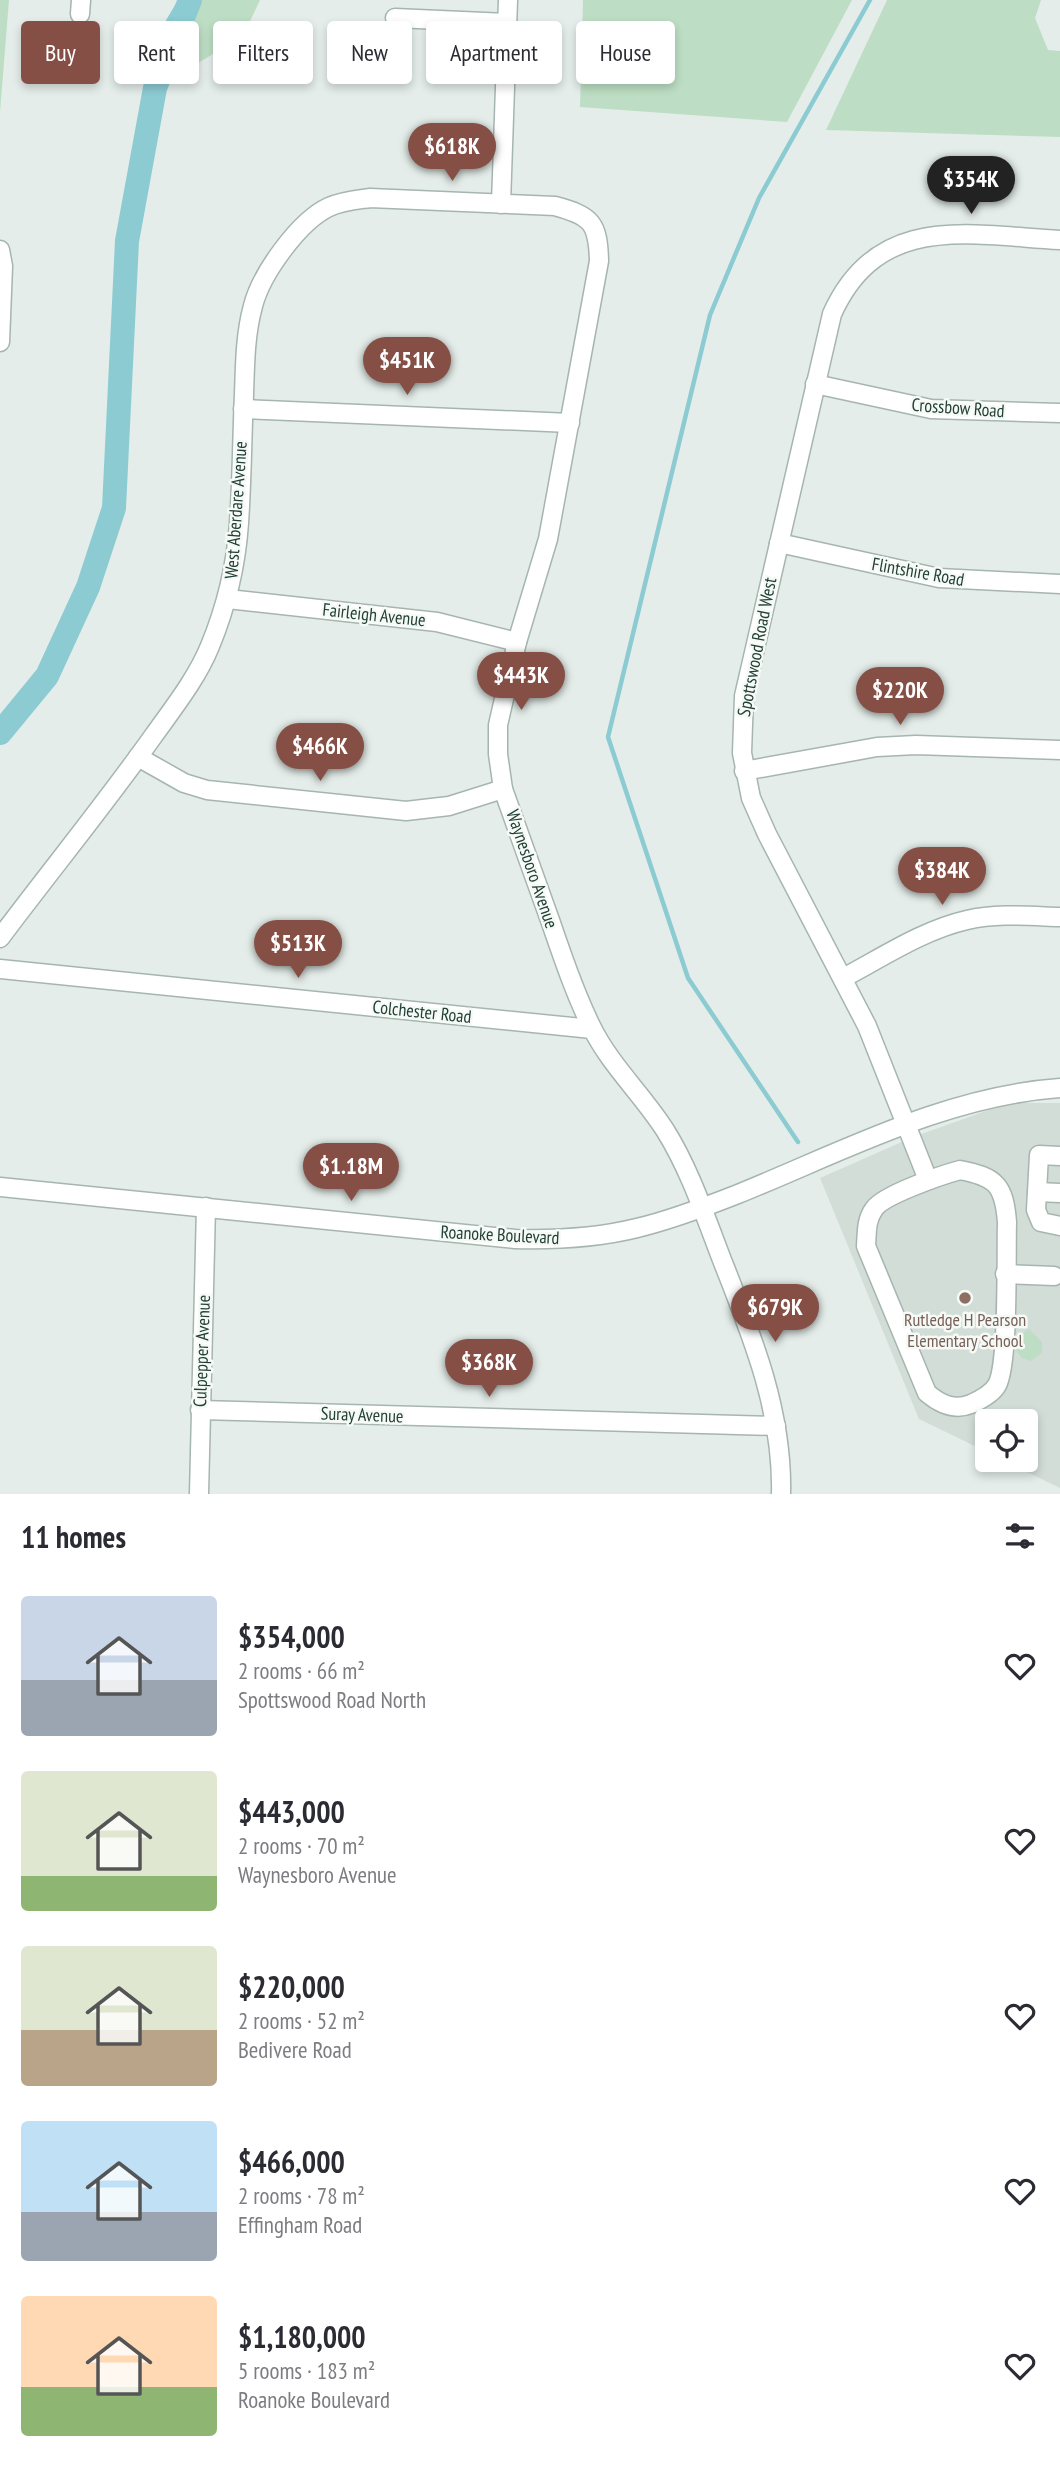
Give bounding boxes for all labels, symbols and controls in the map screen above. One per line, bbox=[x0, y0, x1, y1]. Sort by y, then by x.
chip: Buy bbox=[21, 21, 100, 84]
chip: Rent bbox=[114, 21, 199, 84]
chip: Filters bbox=[213, 21, 313, 84]
chip: New bbox=[327, 21, 412, 84]
chip: Apartment bbox=[426, 21, 562, 84]
chip: House bbox=[576, 21, 675, 84]
pin: $618K bbox=[403, 124, 501, 183]
text: $618K bbox=[424, 131, 480, 160]
pin: $354K bbox=[922, 156, 1020, 216]
text: $354K bbox=[943, 164, 999, 193]
pin: $451K bbox=[358, 338, 456, 397]
text: $451K bbox=[379, 345, 435, 374]
street label: Crossbow Road bbox=[911, 393, 1005, 422]
street label: West Aberdare Avenue bbox=[219, 440, 252, 580]
street label: Flintshire Road bbox=[870, 552, 966, 591]
street label: Spottswood Road West bbox=[732, 575, 781, 718]
street label: Fairleigh Avenue bbox=[321, 598, 427, 631]
pin: $443K bbox=[472, 652, 570, 712]
text: $443K bbox=[493, 660, 549, 689]
pin: $220K bbox=[851, 668, 949, 727]
text: $220K bbox=[872, 675, 928, 704]
pin: $466K bbox=[271, 724, 369, 783]
text: $466K bbox=[292, 731, 348, 760]
street label: Waynesboro Avenue bbox=[501, 806, 564, 931]
pin: $384K bbox=[893, 848, 991, 907]
text: $384K bbox=[914, 855, 970, 884]
pin: $513K bbox=[249, 920, 347, 980]
text: $513K bbox=[270, 928, 326, 957]
street label: Colchester Road bbox=[371, 995, 473, 1028]
pin: $1.18M bbox=[294, 1144, 408, 1203]
text: $1.18M bbox=[319, 1151, 383, 1180]
street label: Roanoke Boulevard bbox=[440, 1220, 560, 1249]
pin: $679K bbox=[726, 1284, 824, 1344]
marker: Rutledge H Pearson Elementary School bbox=[957, 1290, 973, 1306]
text: $679K bbox=[747, 1292, 803, 1321]
street label: Culpepper Avenue bbox=[188, 1295, 215, 1407]
place label: Rutledge H Pearson Elementary School bbox=[904, 1308, 1026, 1352]
pin: $368K bbox=[440, 1340, 538, 1399]
text: $368K bbox=[461, 1347, 517, 1376]
street label: Suray Avenue bbox=[320, 1402, 404, 1427]
map controls bbox=[975, 1409, 1038, 1472]
button: locate bbox=[975, 1409, 1038, 1472]
text: 11 homes bbox=[21, 1517, 126, 1556]
icon: filters bbox=[1001, 1517, 1039, 1555]
text: $354,000 bbox=[238, 1617, 345, 1656]
icon: home bbox=[77, 1624, 161, 1708]
icon: heart bbox=[1001, 1647, 1039, 1685]
text: 2 rooms · 66 m² bbox=[238, 1656, 365, 1685]
text: Spottswood Road North bbox=[238, 1685, 426, 1714]
text: $443,000 bbox=[238, 1792, 345, 1831]
icon: home bbox=[77, 1799, 161, 1883]
icon: heart bbox=[1001, 1822, 1039, 1860]
text: 2 rooms · 70 m² bbox=[238, 1831, 365, 1860]
text: Waynesboro Avenue bbox=[238, 1860, 396, 1889]
text: $220,000 bbox=[238, 1967, 345, 2006]
icon: home bbox=[77, 1974, 161, 2058]
icon: heart bbox=[1001, 1997, 1039, 2035]
text: 2 rooms · 52 m² bbox=[238, 2006, 365, 2035]
text: Bedivere Road bbox=[238, 2035, 352, 2064]
text: $466,000 bbox=[238, 2142, 345, 2181]
icon: home bbox=[77, 2149, 161, 2233]
icon: heart bbox=[1001, 2172, 1039, 2210]
text: 2 rooms · 78 m² bbox=[238, 2181, 365, 2210]
text: Effingham Road bbox=[238, 2210, 362, 2239]
text: $1,180,000 bbox=[238, 2317, 366, 2356]
icon: home bbox=[77, 2324, 161, 2408]
icon: heart bbox=[1001, 2347, 1039, 2385]
text: 5 rooms · 183 m² bbox=[238, 2356, 375, 2385]
text: Roanoke Boulevard bbox=[238, 2385, 390, 2414]

